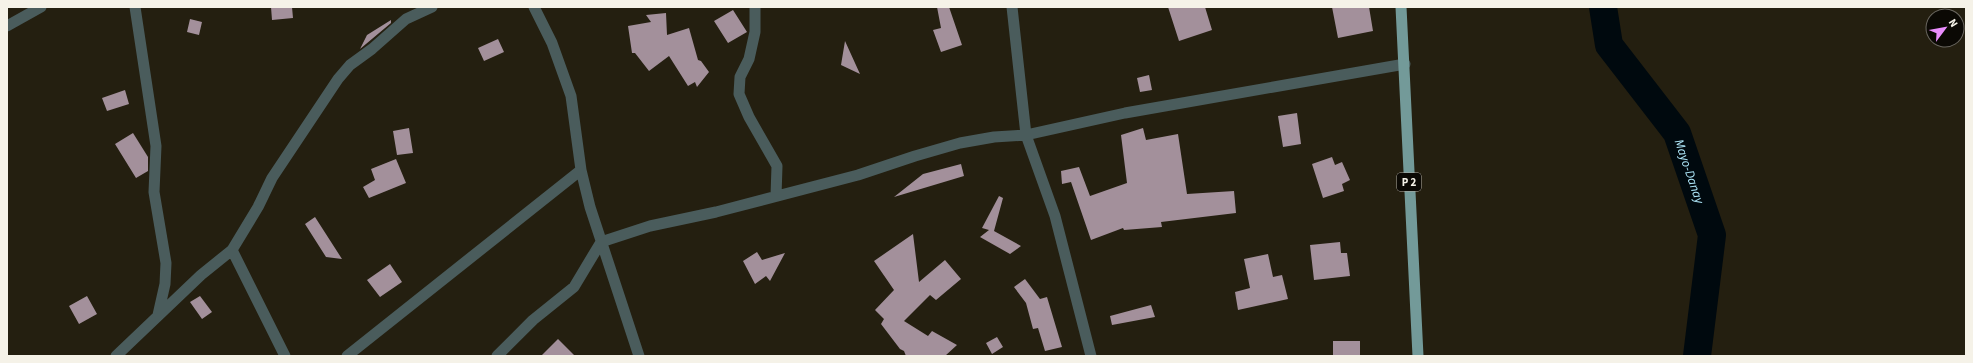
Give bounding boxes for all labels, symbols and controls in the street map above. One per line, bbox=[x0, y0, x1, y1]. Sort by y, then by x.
north arrow bbox=[1925, 8, 1965, 48]
text: N bbox=[1945, 16, 1961, 30]
water label: Mayo-Danay bbox=[1670, 137, 1709, 207]
road number: P 2 bbox=[1397, 173, 1421, 191]

